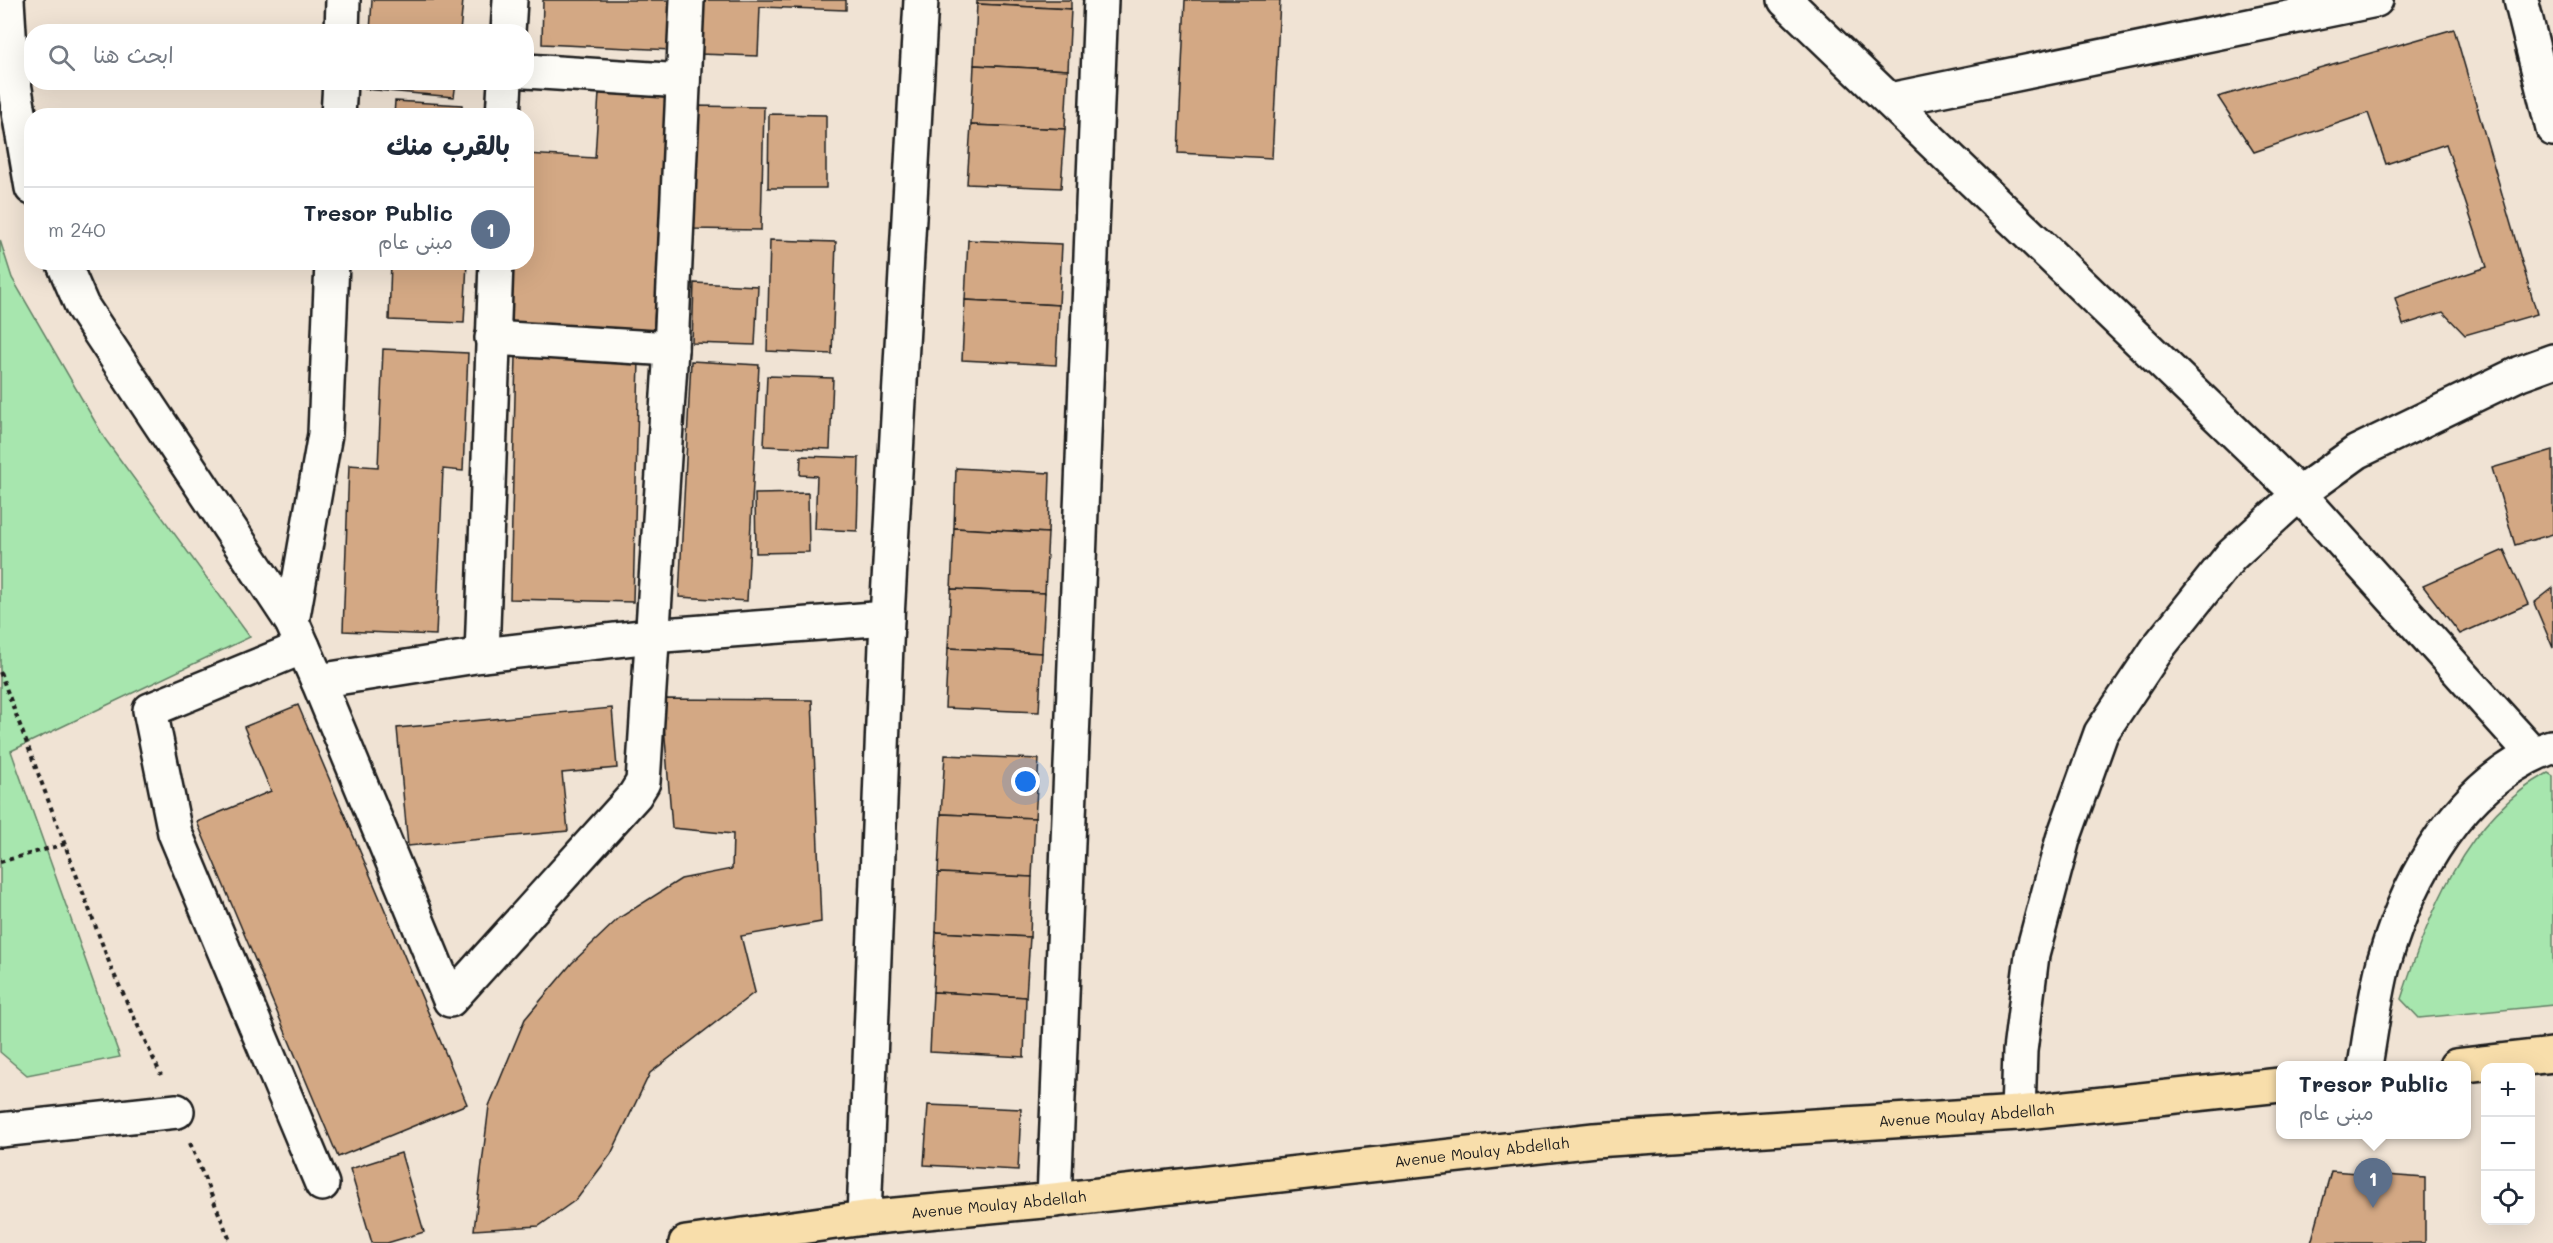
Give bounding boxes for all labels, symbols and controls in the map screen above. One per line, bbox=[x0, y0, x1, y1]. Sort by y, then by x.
search box bbox=[24, 24, 534, 90]
text: ابحث هنا bbox=[93, 40, 174, 69]
icon: search bbox=[45, 41, 78, 74]
text: بالقرب منك bbox=[387, 128, 510, 162]
text: Tresor Public bbox=[303, 198, 453, 227]
text: 240 m bbox=[48, 216, 106, 242]
text: 1 bbox=[486, 216, 495, 242]
text: مبنى عام bbox=[378, 228, 453, 254]
your location bbox=[1011, 767, 1040, 796]
popup bbox=[2276, 1061, 2471, 1139]
map controls bbox=[2481, 1063, 2535, 1225]
button: + bbox=[2481, 1063, 2535, 1117]
text: Tresor Public bbox=[2299, 1069, 2448, 1098]
street label: Avenue Moulay Abdellah bbox=[1878, 1098, 2055, 1131]
text: مبنى عام bbox=[2299, 1099, 2374, 1125]
button: − bbox=[2481, 1117, 2535, 1171]
street label: Avenue Moulay Abdellah bbox=[1393, 1132, 1570, 1171]
pin: 1 bbox=[2354, 1158, 2392, 1208]
button: locate bbox=[2481, 1171, 2535, 1225]
street label: Avenue Moulay Abdellah bbox=[910, 1186, 1087, 1222]

